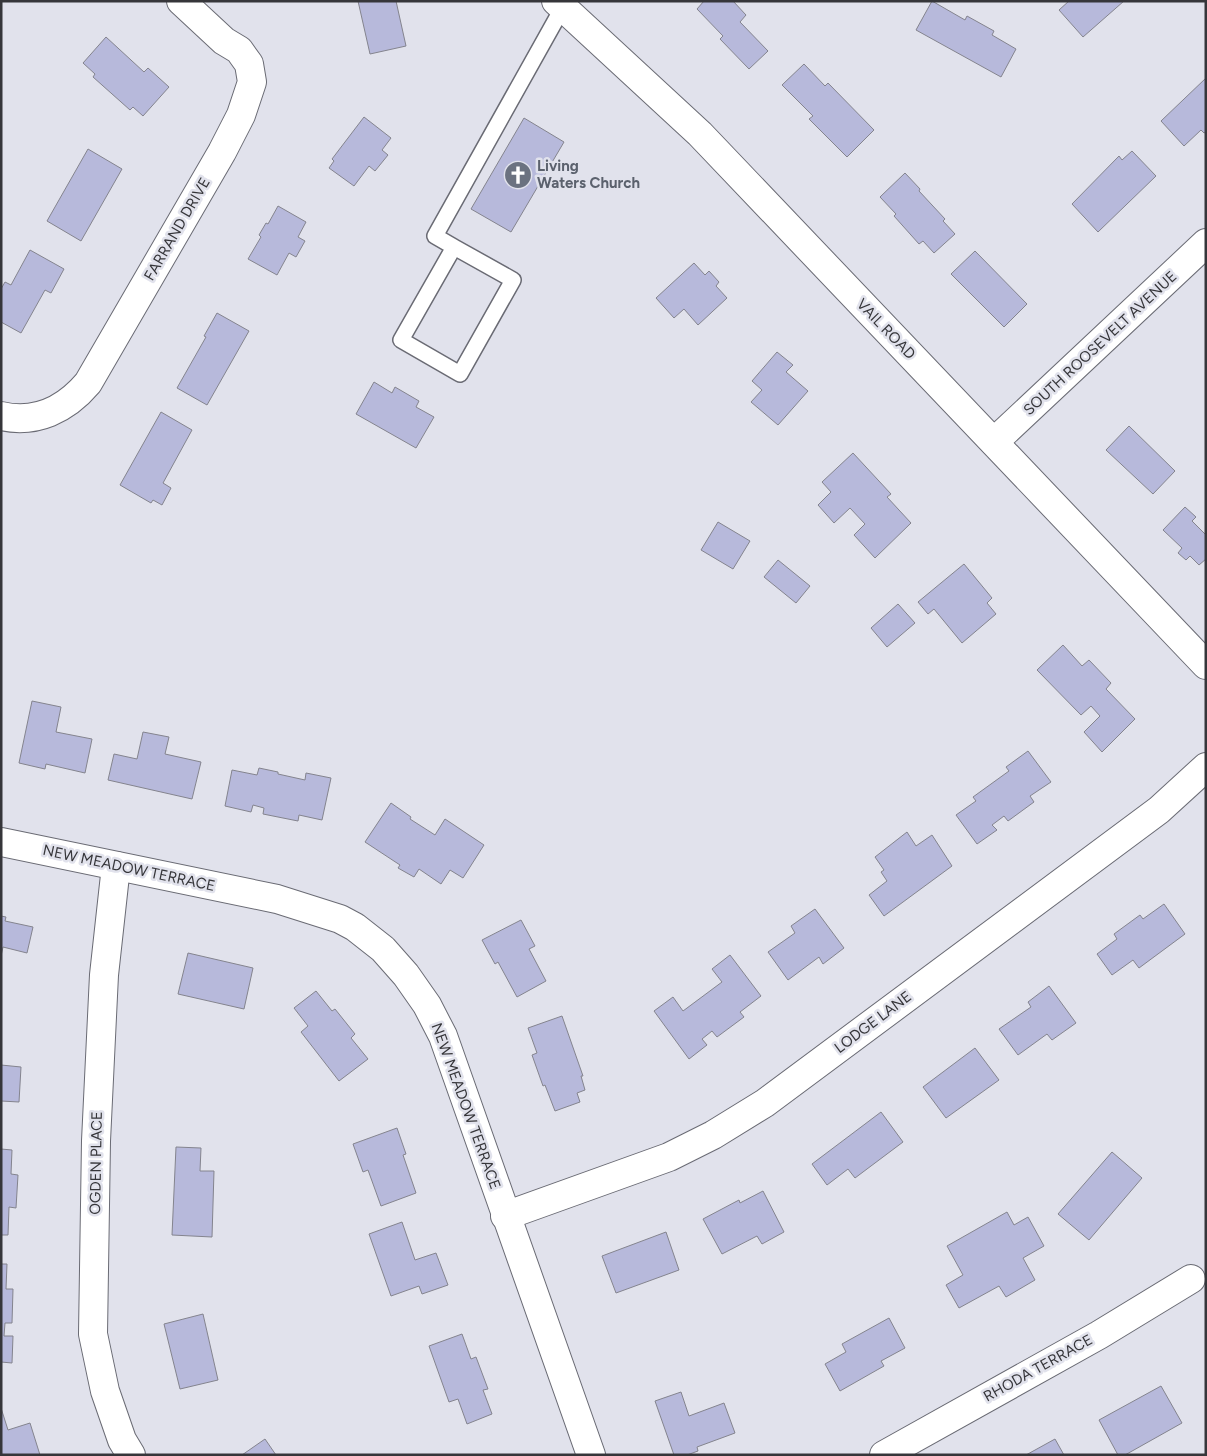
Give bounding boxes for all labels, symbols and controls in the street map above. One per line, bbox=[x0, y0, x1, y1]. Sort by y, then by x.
place label: Living Waters Church bbox=[537, 157, 640, 192]
church icon: Living Waters Church bbox=[503, 160, 533, 190]
street label: FARRAND DRIVE bbox=[140, 174, 214, 284]
street label: SOUTH ROOSEVELT AVENUE bbox=[1020, 267, 1180, 419]
street label: VAIL ROAD bbox=[853, 295, 919, 363]
street label: NEW MEADOW TERRACE bbox=[41, 841, 217, 895]
street label: LODGE LANE bbox=[831, 987, 915, 1057]
street label: NEW MEADOW TERRACE bbox=[427, 1020, 505, 1192]
street label: OGDEN PLACE bbox=[86, 1111, 106, 1215]
street label: RHODA TERRACE bbox=[980, 1331, 1096, 1405]

